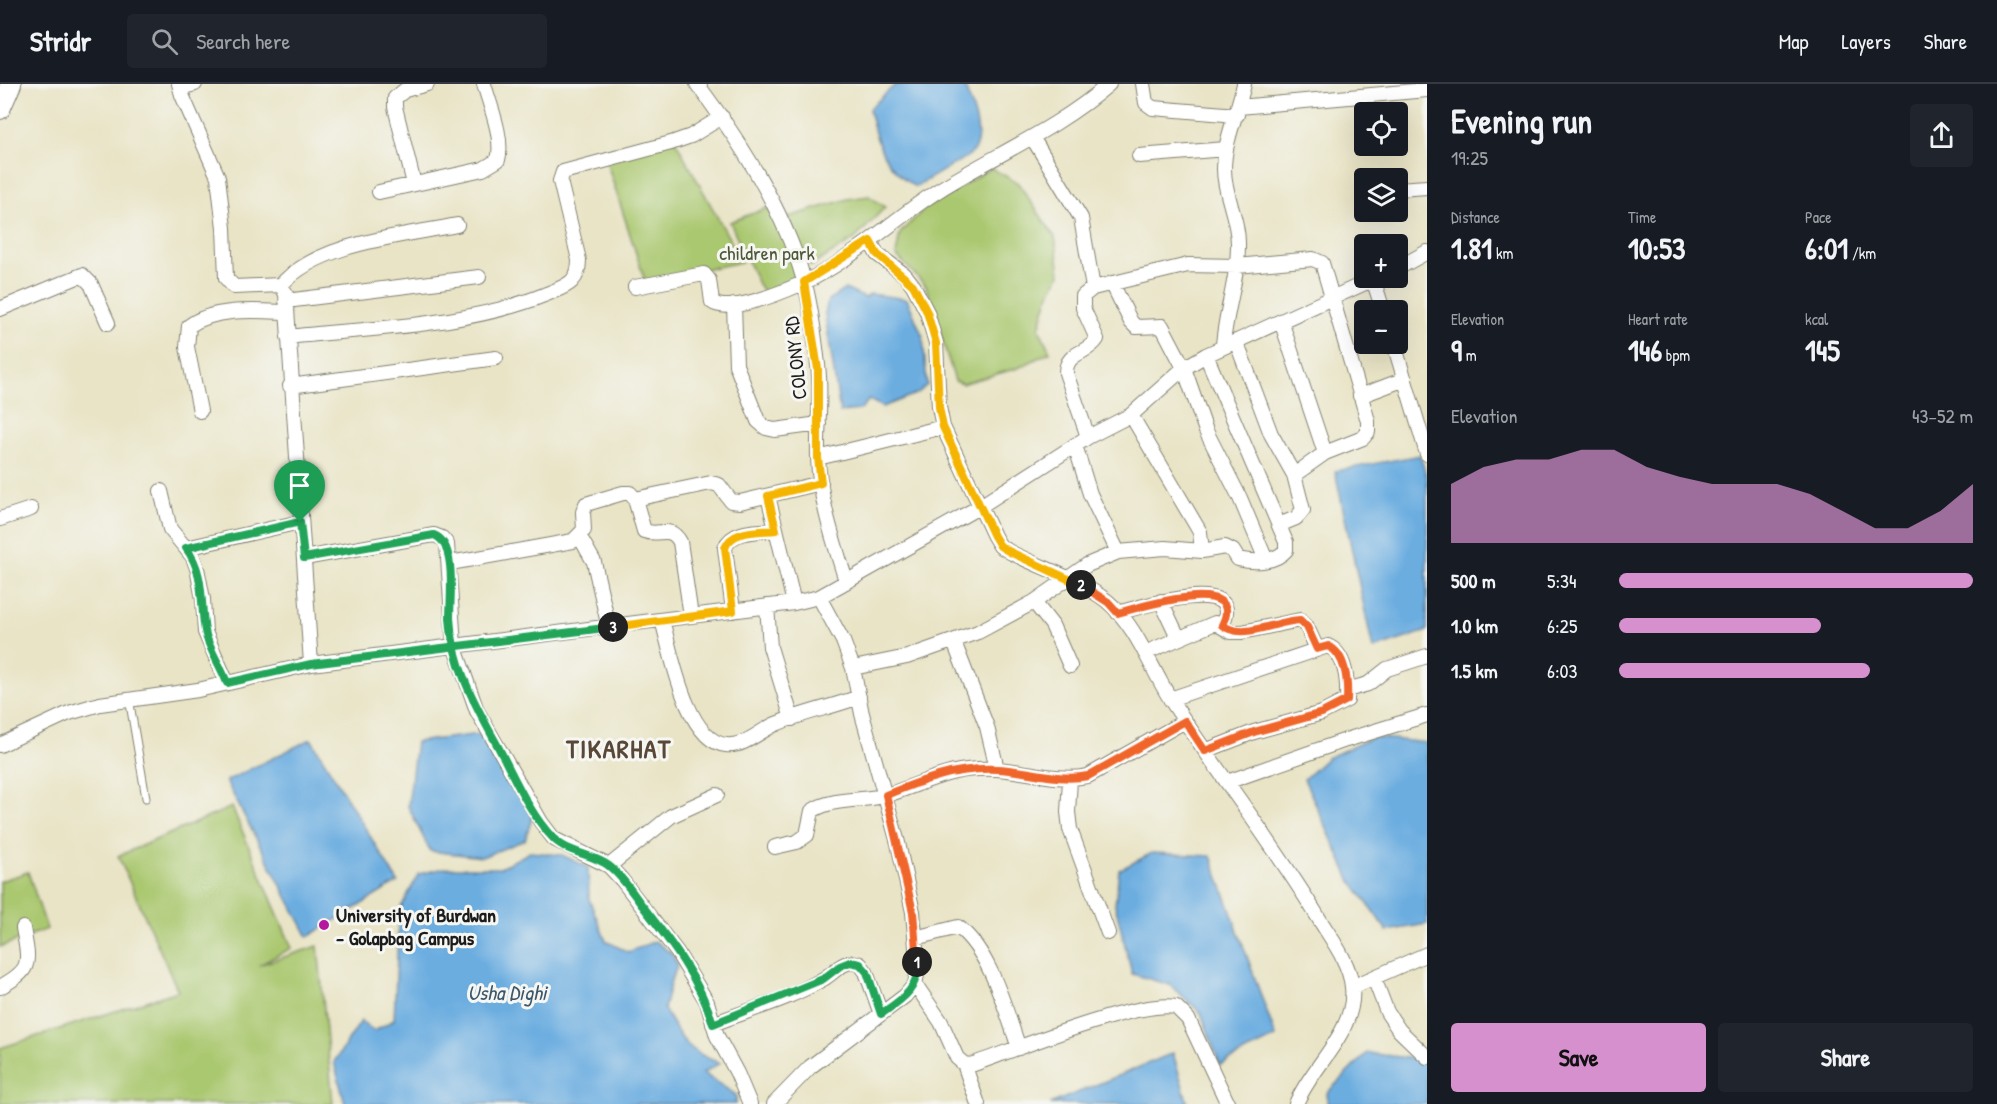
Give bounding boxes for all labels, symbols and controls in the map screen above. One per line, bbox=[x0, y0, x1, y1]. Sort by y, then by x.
search box bbox=[127, 14, 547, 68]
text: Stridr bbox=[30, 22, 91, 60]
icon: search bbox=[148, 25, 181, 58]
text: Search here bbox=[196, 26, 290, 56]
text: Map bbox=[1779, 27, 1808, 56]
text: Layers bbox=[1841, 27, 1891, 56]
text: Share bbox=[1924, 27, 1967, 56]
text: Evening run bbox=[1451, 99, 1592, 143]
map controls bbox=[1354, 102, 1408, 354]
button: locate bbox=[1354, 102, 1408, 156]
button: share bbox=[1910, 104, 1973, 167]
text: 19:25 bbox=[1451, 144, 1488, 171]
button: layers bbox=[1354, 168, 1408, 222]
text: Distance bbox=[1451, 206, 1500, 228]
text: Time bbox=[1628, 206, 1656, 228]
text: Pace bbox=[1805, 206, 1832, 228]
text: 1.81 bbox=[1451, 228, 1492, 268]
text: 10:53 bbox=[1628, 228, 1685, 268]
text: 6:01 bbox=[1805, 228, 1848, 268]
button: + bbox=[1354, 234, 1408, 288]
park label: children park bbox=[719, 239, 815, 266]
text: km bbox=[1492, 242, 1513, 264]
text: /km bbox=[1848, 242, 1876, 264]
button: − bbox=[1354, 300, 1408, 354]
text: Elevation bbox=[1451, 308, 1504, 330]
text: Heart rate bbox=[1628, 308, 1688, 330]
text: kcal bbox=[1805, 308, 1828, 330]
street label: COLONY RD bbox=[777, 315, 813, 401]
text: 9 bbox=[1451, 330, 1462, 370]
text: 146 bbox=[1628, 330, 1662, 370]
text: 145 bbox=[1805, 330, 1840, 370]
text: m bbox=[1462, 344, 1477, 366]
text: bpm bbox=[1662, 344, 1690, 366]
text: Elevation bbox=[1451, 402, 1517, 429]
text: 43–52 m bbox=[1912, 402, 1973, 429]
pin bbox=[274, 460, 325, 522]
icon: arrive bbox=[283, 469, 316, 502]
text: 500 m bbox=[1451, 567, 1496, 594]
text: 5:34 bbox=[1547, 567, 1577, 594]
pin: 2 bbox=[1066, 570, 1096, 600]
text: 2 bbox=[1077, 574, 1085, 596]
pin: 3 bbox=[598, 612, 628, 642]
text: 1.0 km bbox=[1451, 612, 1498, 639]
text: 6:25 bbox=[1547, 612, 1577, 639]
text: 3 bbox=[609, 616, 617, 638]
text: 1.5 km bbox=[1451, 657, 1498, 684]
text: 6:03 bbox=[1547, 657, 1578, 684]
district label: TIKARHAT bbox=[565, 731, 672, 766]
place label: University of Burdwan - Golapbag Campus bbox=[336, 901, 496, 952]
marker: University of Burdwan - Golapbag Campus bbox=[317, 918, 331, 932]
pin: 1 bbox=[902, 947, 932, 977]
text: 1 bbox=[914, 951, 920, 973]
water label: Usha Dighi bbox=[467, 978, 549, 1007]
button: Save bbox=[1451, 1023, 1706, 1092]
button: Share bbox=[1718, 1023, 1973, 1092]

